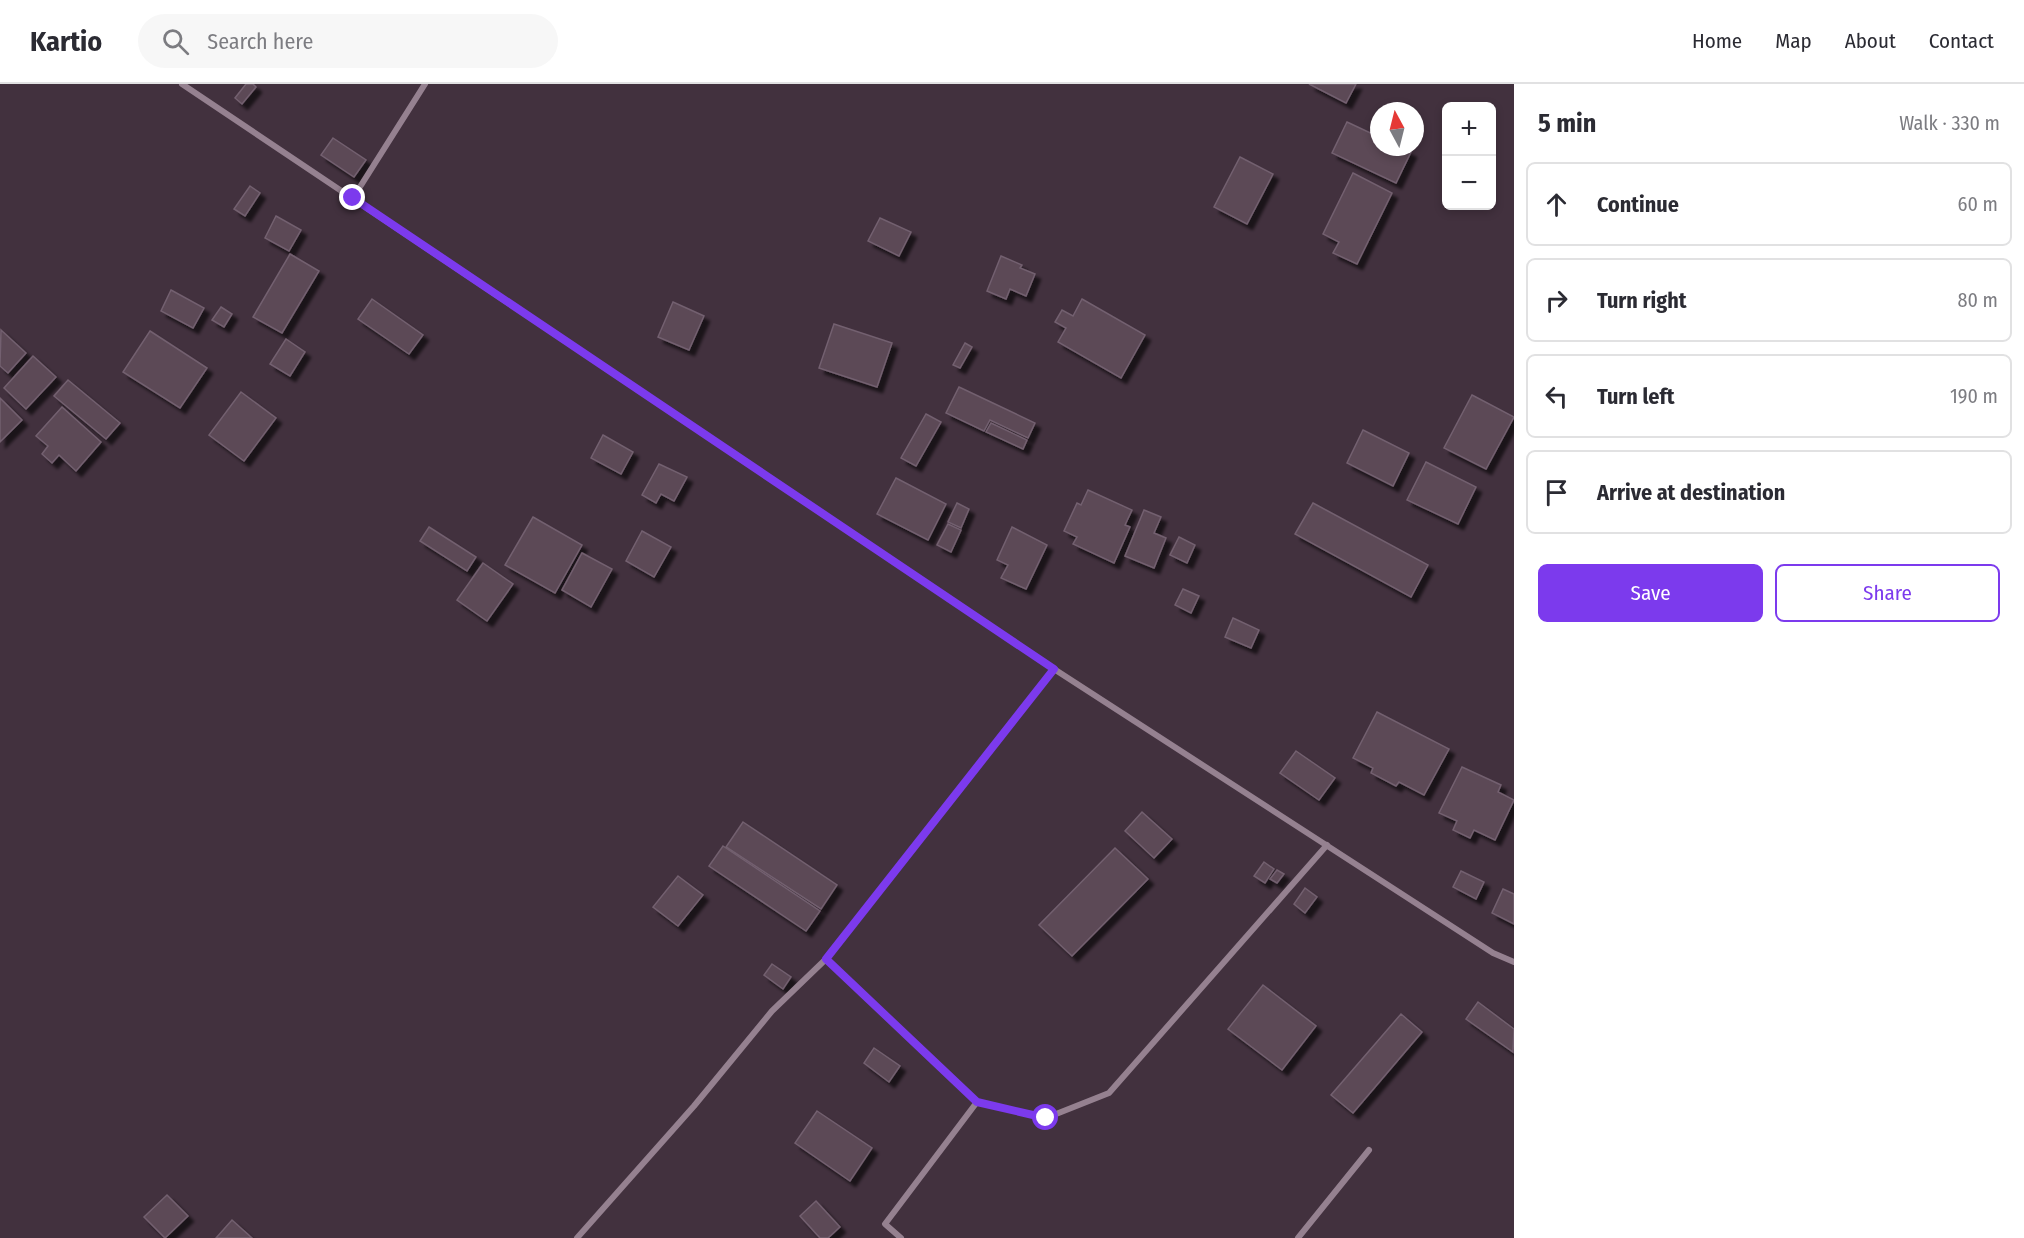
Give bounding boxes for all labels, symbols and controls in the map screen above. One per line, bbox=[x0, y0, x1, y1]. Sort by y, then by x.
search box bbox=[138, 14, 558, 68]
text: Kartio bbox=[30, 25, 102, 58]
icon: search bbox=[159, 25, 192, 58]
text: Search here bbox=[207, 28, 313, 55]
text: Home bbox=[1692, 28, 1742, 54]
text: Map bbox=[1775, 28, 1812, 54]
text: About bbox=[1845, 28, 1896, 54]
text: Contact bbox=[1929, 28, 1994, 54]
north arrow bbox=[1370, 102, 1424, 156]
map controls bbox=[1442, 102, 1496, 210]
button: + bbox=[1442, 102, 1496, 156]
text: 5 min bbox=[1538, 108, 1596, 139]
text: Walk · 330 m bbox=[1899, 111, 2000, 135]
button: − bbox=[1442, 156, 1496, 210]
route end bbox=[339, 184, 365, 210]
icon: ahead bbox=[1540, 188, 1573, 221]
text: Continue bbox=[1597, 191, 1679, 218]
text: 60 m bbox=[1958, 192, 1998, 216]
icon: right bbox=[1540, 284, 1573, 317]
text: Turn right bbox=[1597, 287, 1686, 314]
text: 80 m bbox=[1958, 288, 1998, 312]
icon: left bbox=[1540, 380, 1573, 413]
text: Turn left bbox=[1597, 383, 1675, 410]
text: 190 m bbox=[1950, 384, 1998, 408]
icon: arrive bbox=[1540, 476, 1573, 509]
text: Arrive at destination bbox=[1597, 479, 1785, 506]
button: Save bbox=[1538, 564, 1763, 622]
button: Share bbox=[1775, 564, 2000, 622]
route start bbox=[1032, 1104, 1058, 1130]

